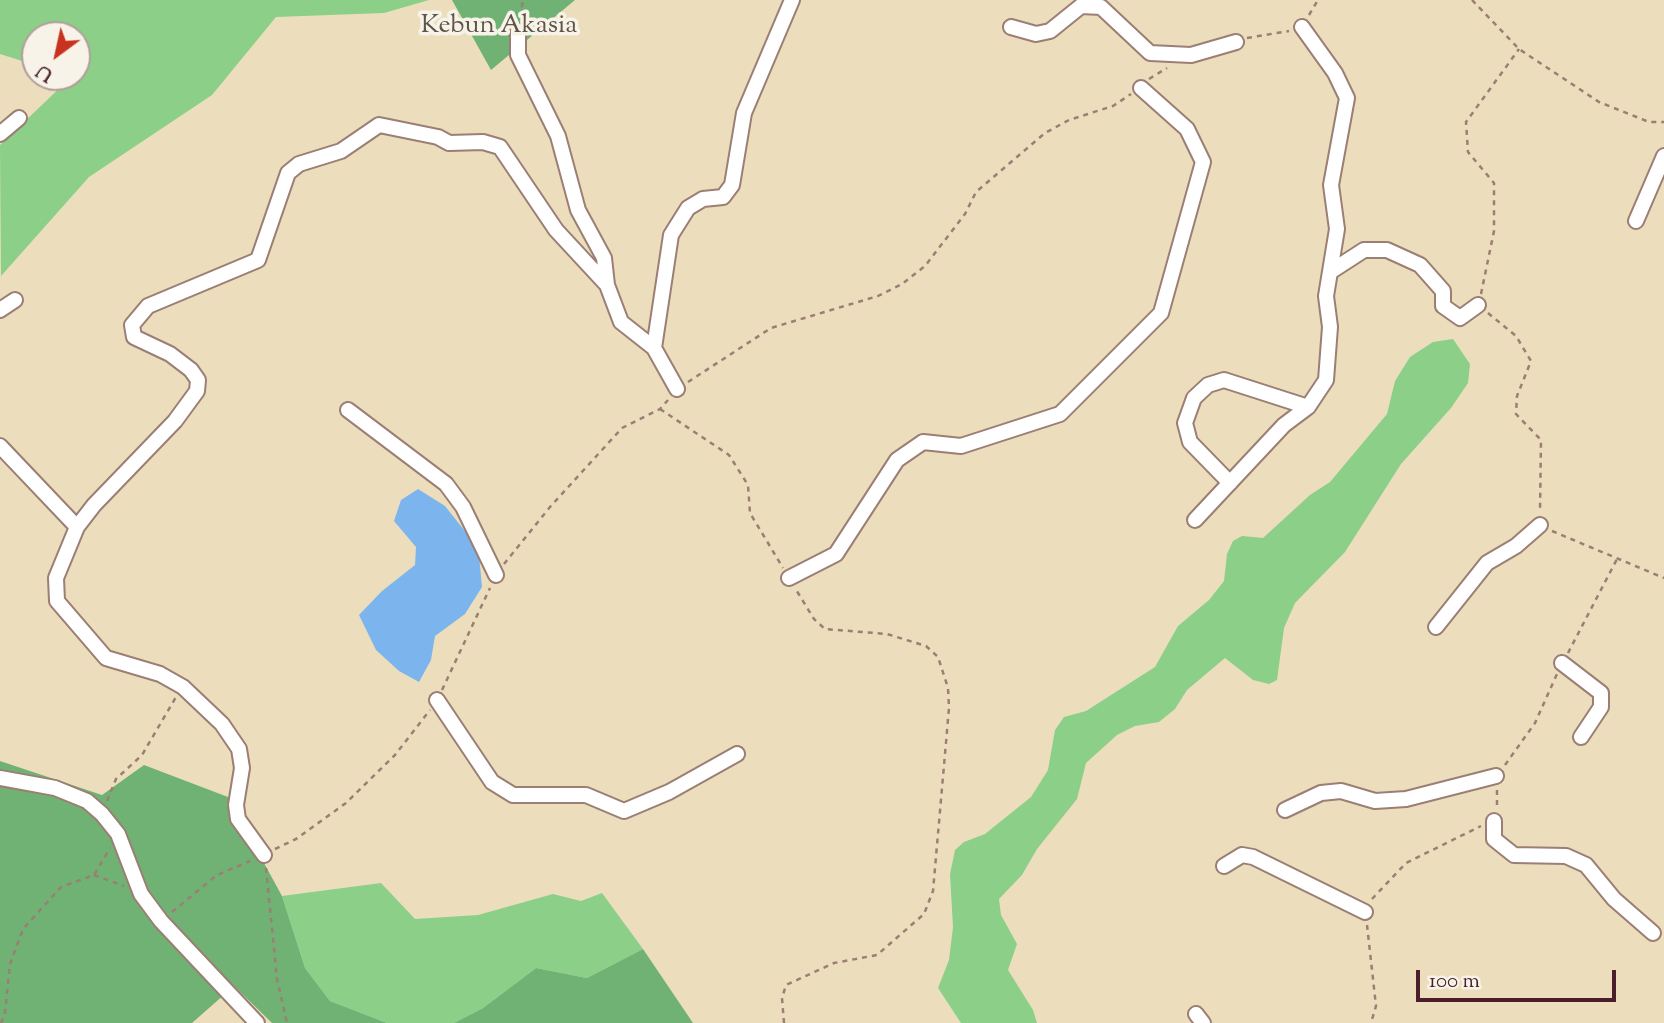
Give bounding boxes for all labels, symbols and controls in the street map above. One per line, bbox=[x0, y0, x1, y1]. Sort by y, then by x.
park label: Kebun Akasia bbox=[421, 12, 577, 44]
north arrow bbox=[21, 21, 91, 91]
text: U bbox=[32, 57, 59, 88]
scale bar bbox=[1419, 956, 1618, 1000]
text: 100 m bbox=[1429, 967, 1480, 997]

